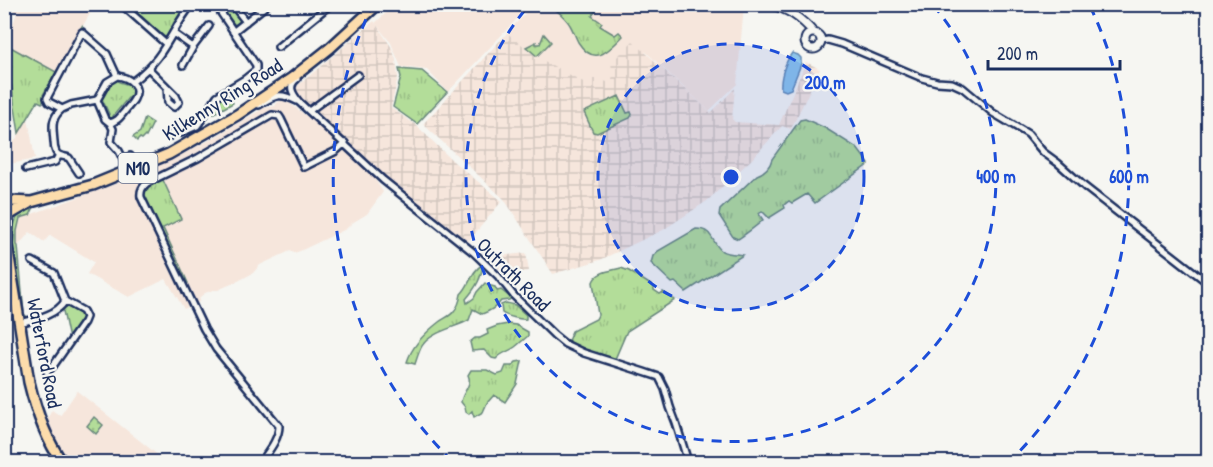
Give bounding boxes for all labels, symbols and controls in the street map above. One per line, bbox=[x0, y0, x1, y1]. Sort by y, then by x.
scale bar bbox=[988, 33, 1120, 71]
text: 200 m bbox=[997, 41, 1038, 66]
street label: Kilkenny Ring Road bbox=[157, 51, 287, 147]
text: 200 m bbox=[805, 70, 845, 95]
road number: N10 bbox=[118, 153, 158, 183]
text: 400 m bbox=[976, 164, 1016, 189]
text: 600 m bbox=[1109, 164, 1149, 189]
centre of rings bbox=[721, 167, 741, 187]
street label: Outrath Road bbox=[471, 231, 557, 317]
street label: Waterford Road bbox=[21, 296, 69, 410]

